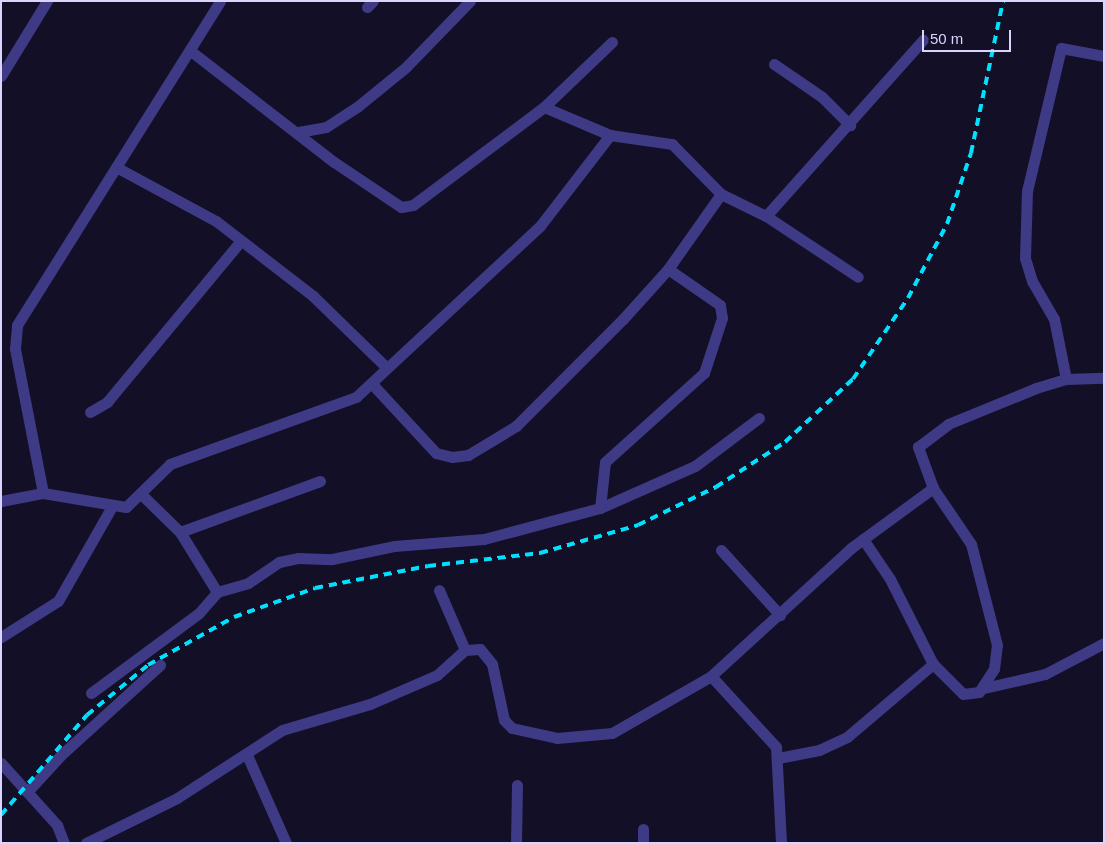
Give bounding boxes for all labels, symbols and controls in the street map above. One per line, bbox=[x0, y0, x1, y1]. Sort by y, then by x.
scale bar bbox=[925, 20, 1014, 52]
text: 50 m bbox=[930, 30, 963, 47]

